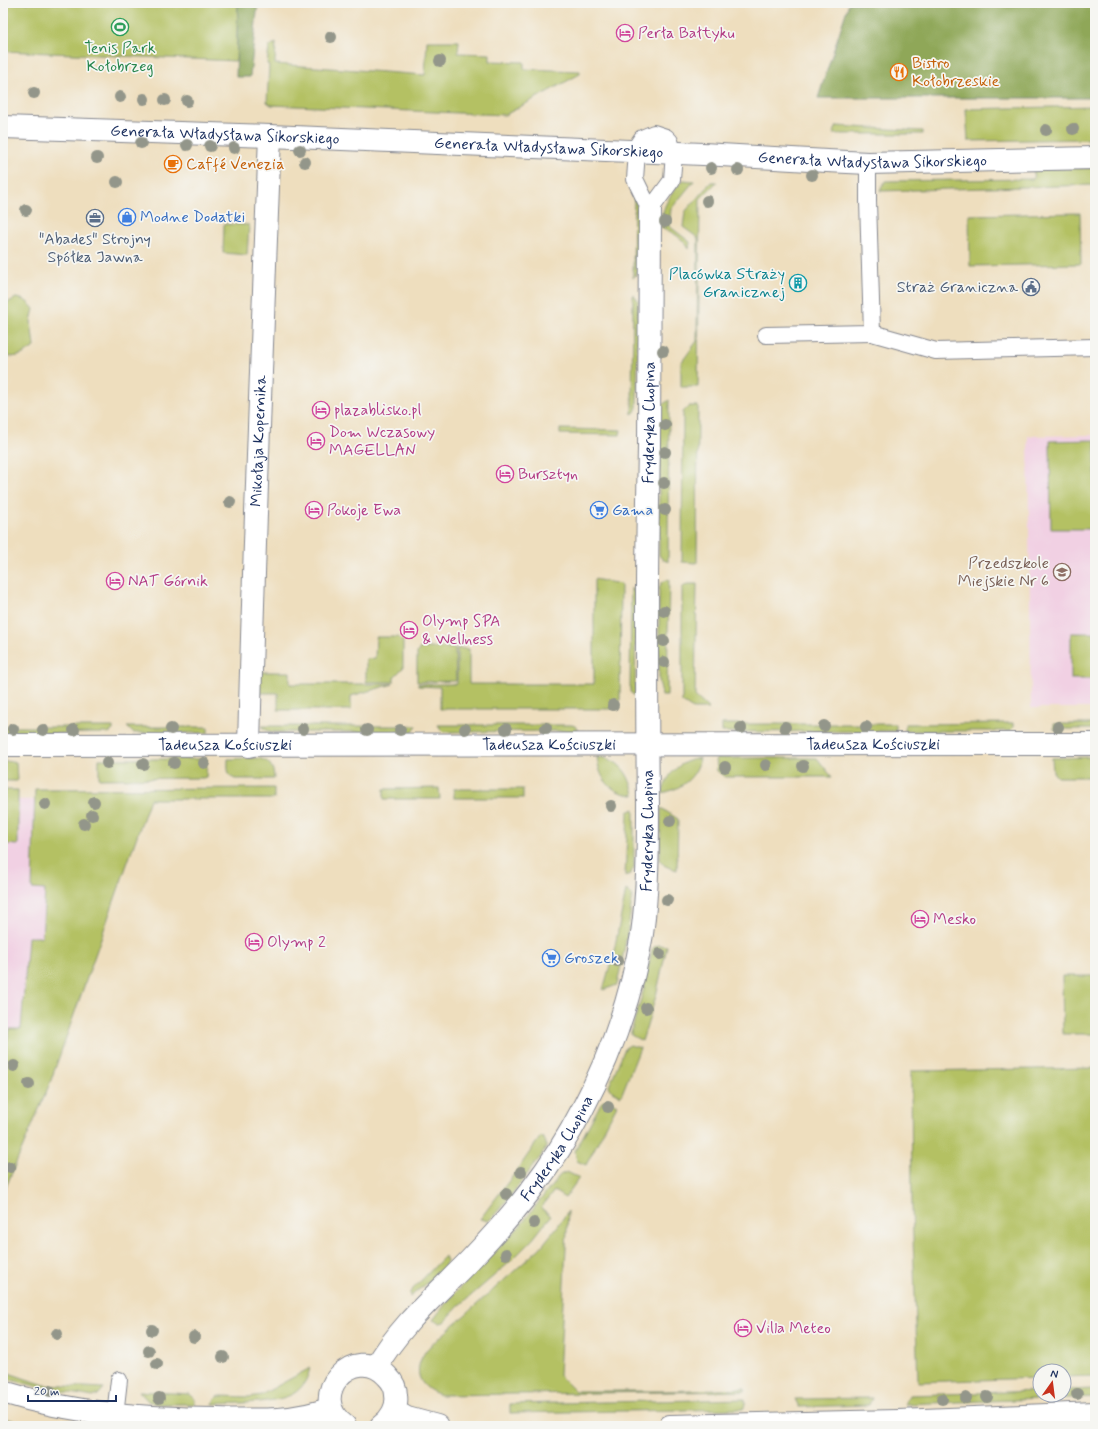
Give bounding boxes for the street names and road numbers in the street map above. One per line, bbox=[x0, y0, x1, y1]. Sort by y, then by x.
street label: Generała Władysława Sikorskiego bbox=[110, 120, 340, 149]
street label: Generała Władysława Sikorskiego bbox=[434, 132, 664, 163]
street label: Generała Władysława Sikorskiego bbox=[757, 147, 987, 174]
street label: Fryderyka Chopina bbox=[638, 362, 660, 484]
street label: Mikołaja Kopernika bbox=[246, 375, 271, 507]
street label: Tadeusza Kościuszki bbox=[158, 734, 292, 755]
street label: Tadeusza Kościuszki bbox=[482, 734, 616, 755]
street label: Tadeusza Kościuszki bbox=[806, 734, 940, 755]
street label: Fryderyka Chopina bbox=[636, 769, 659, 892]
street label: Fryderyka Chopina bbox=[516, 1092, 598, 1206]

